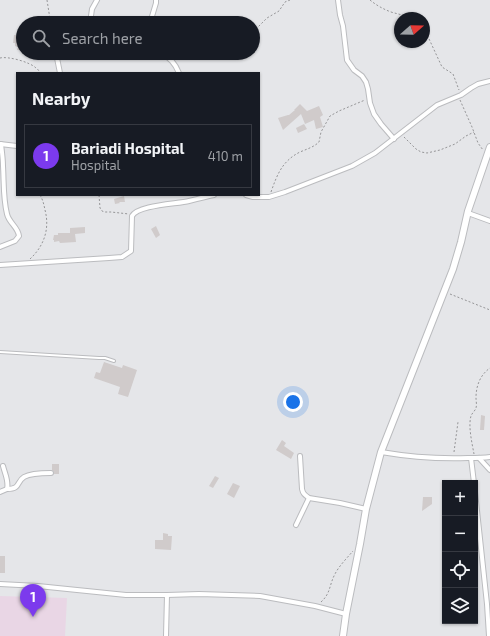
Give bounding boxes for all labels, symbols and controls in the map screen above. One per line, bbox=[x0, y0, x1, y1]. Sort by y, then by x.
north arrow bbox=[394, 12, 430, 48]
search box bbox=[16, 16, 260, 60]
icon: search bbox=[30, 27, 52, 49]
text: Search here bbox=[62, 29, 143, 47]
text: Nearby bbox=[32, 88, 90, 108]
text: Bariadi Hospital bbox=[71, 139, 185, 157]
text: 1 bbox=[43, 148, 49, 164]
text: 410 m bbox=[208, 148, 243, 164]
text: Hospital bbox=[71, 157, 120, 173]
your location bbox=[283, 392, 303, 412]
map controls bbox=[442, 480, 478, 624]
button: + bbox=[442, 480, 478, 516]
button: − bbox=[442, 516, 478, 552]
button: locate bbox=[442, 552, 478, 588]
pin: 1 bbox=[20, 584, 46, 617]
button: layers bbox=[442, 588, 478, 624]

